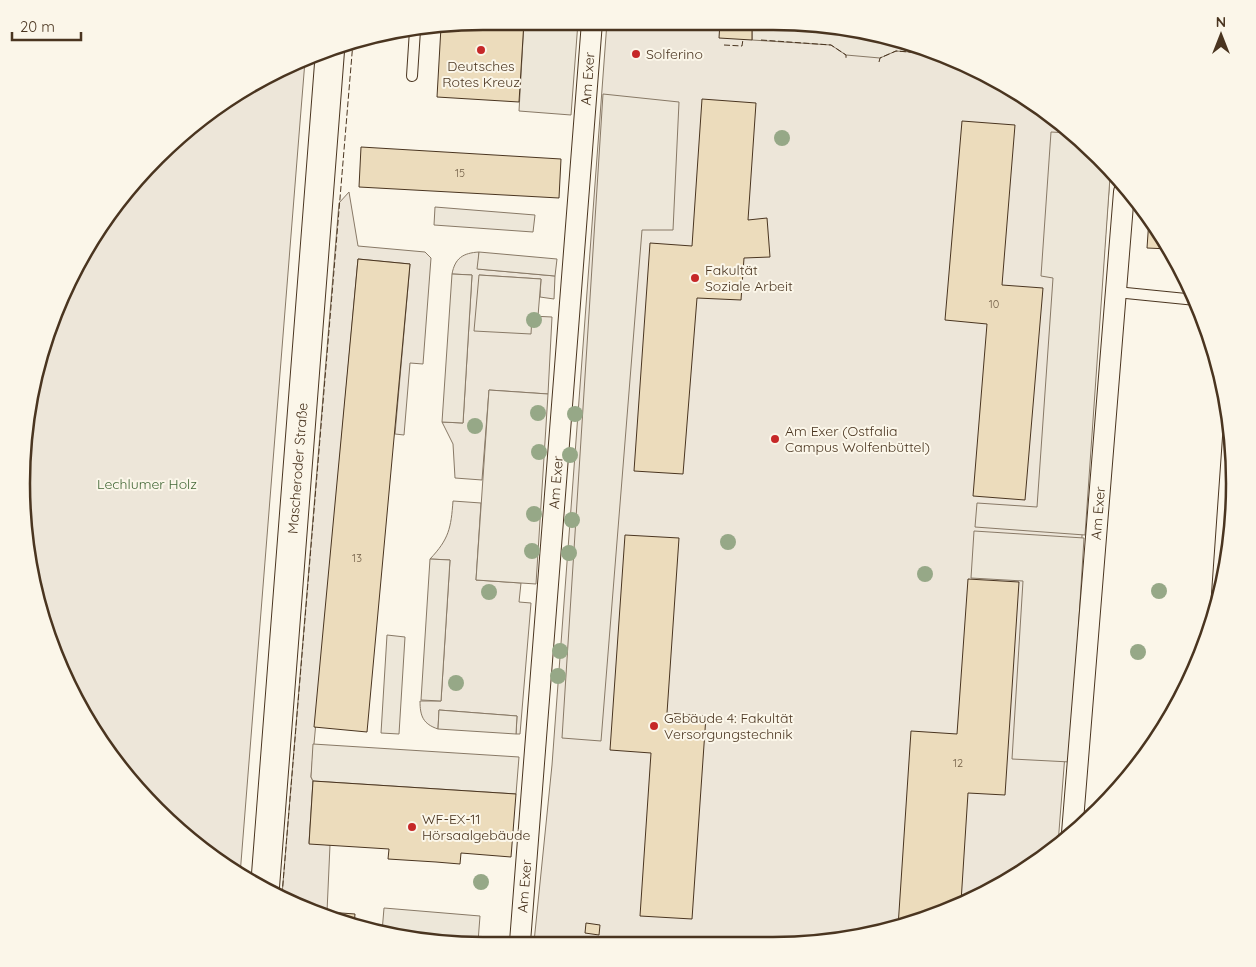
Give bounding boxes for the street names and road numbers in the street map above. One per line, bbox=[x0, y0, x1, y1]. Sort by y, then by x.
street label: Am Exer bbox=[577, 51, 599, 106]
street label: Mascheroder Straße bbox=[283, 402, 312, 535]
street label: Am Exer bbox=[545, 454, 567, 510]
street label: Am Exer bbox=[1087, 485, 1109, 540]
street label: Am Exer bbox=[513, 858, 535, 914]

